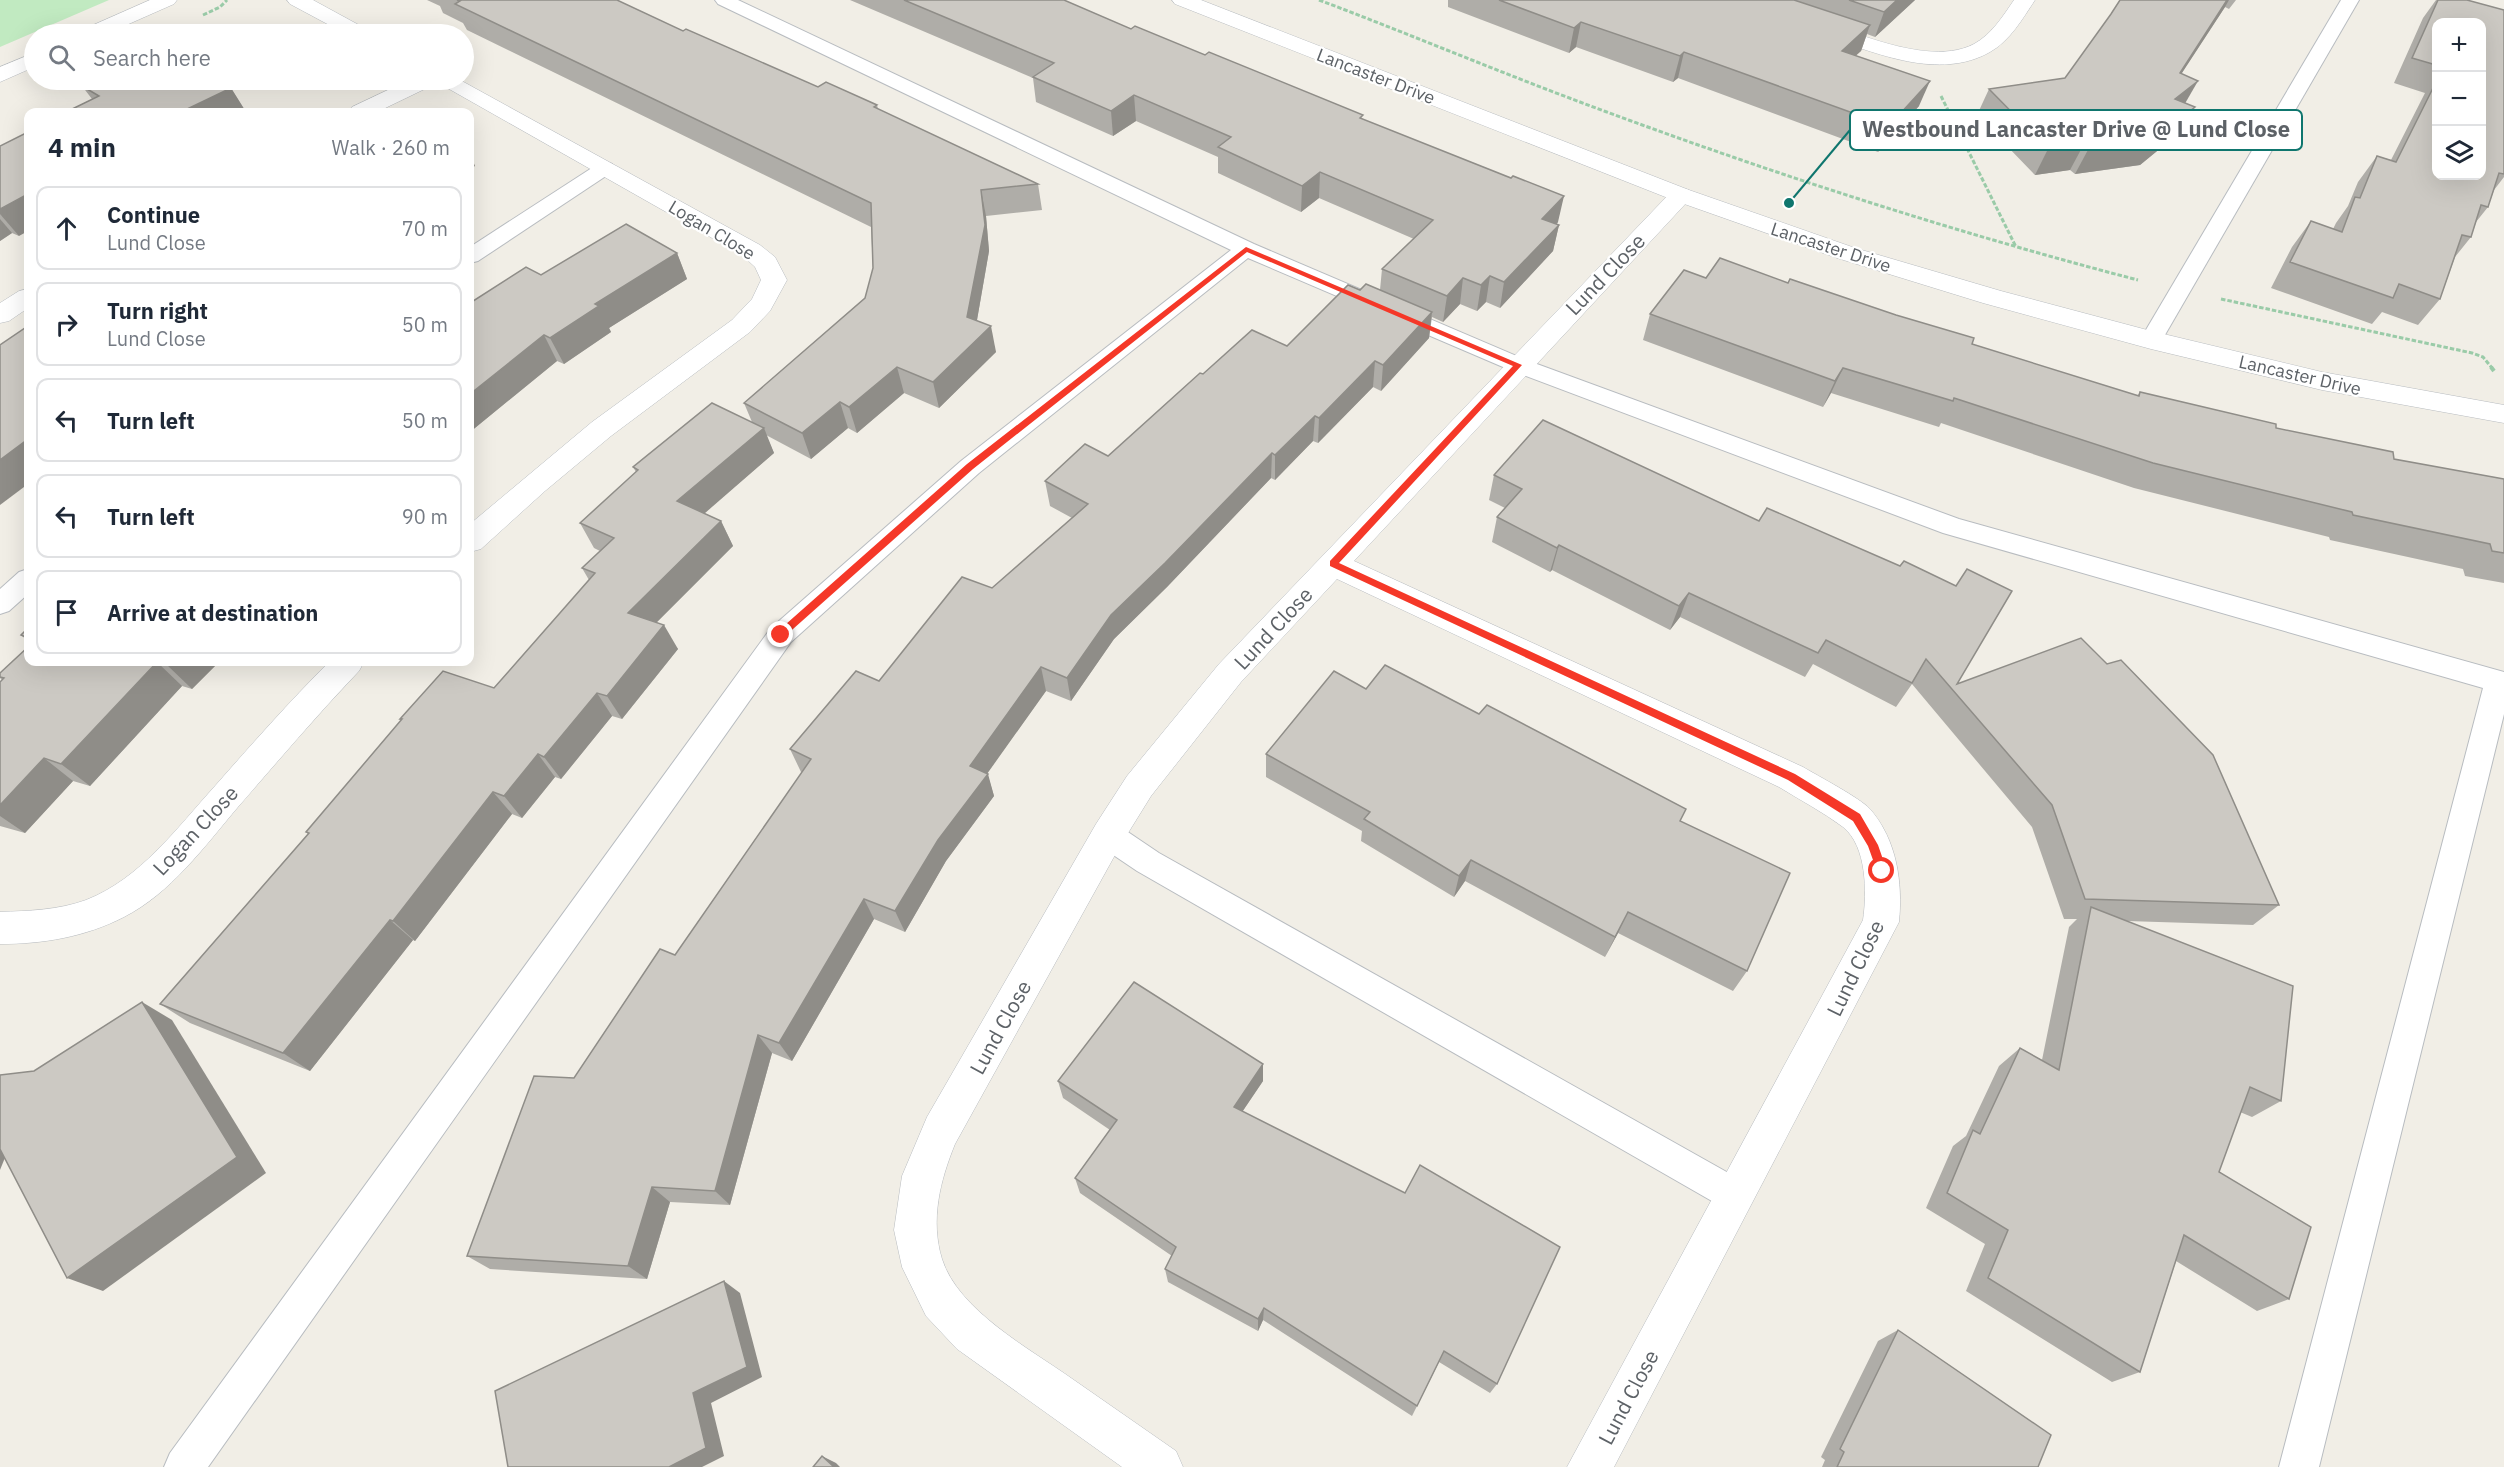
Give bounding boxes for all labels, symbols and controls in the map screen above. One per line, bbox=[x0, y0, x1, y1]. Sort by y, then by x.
map controls bbox=[2432, 18, 2486, 180]
button: + bbox=[2432, 18, 2486, 72]
search box bbox=[24, 24, 474, 90]
icon: search bbox=[45, 41, 78, 74]
text: Search here bbox=[93, 43, 211, 72]
street label: Lancaster Drive bbox=[1314, 43, 1439, 109]
button: − bbox=[2432, 72, 2486, 126]
callout: Westbound Lancaster Drive @ Lund Close bbox=[1850, 110, 2302, 150]
text: Westbound Lancaster Drive @ Lund Close bbox=[1862, 114, 2290, 143]
button: layers bbox=[2432, 126, 2486, 180]
text: 4 min bbox=[48, 130, 116, 164]
text: Walk · 260 m bbox=[332, 134, 450, 161]
street label: Logan Close bbox=[664, 195, 760, 265]
text: Continue bbox=[107, 200, 200, 229]
icon: ahead bbox=[50, 212, 83, 245]
text: 70 m bbox=[402, 215, 448, 242]
street label: Lancaster Drive bbox=[1768, 217, 1894, 277]
street label: Lund Close bbox=[1559, 227, 1651, 321]
text: Lund Close bbox=[107, 229, 206, 256]
text: Turn right bbox=[107, 296, 208, 325]
icon: right bbox=[50, 308, 83, 341]
text: 50 m bbox=[402, 311, 448, 338]
text: Lund Close bbox=[107, 325, 206, 352]
street label: Lancaster Drive bbox=[2237, 350, 2364, 400]
icon: left bbox=[50, 404, 83, 437]
text: Turn left bbox=[107, 406, 195, 435]
text: 50 m bbox=[402, 407, 448, 434]
icon: left bbox=[50, 500, 83, 533]
text: Turn left bbox=[107, 502, 195, 531]
text: 90 m bbox=[402, 503, 448, 530]
street label: Lund Close bbox=[1227, 581, 1319, 675]
icon: arrive bbox=[50, 596, 83, 629]
text: Arrive at destination bbox=[107, 598, 318, 627]
route end bbox=[767, 621, 793, 647]
street label: Logan Close bbox=[146, 779, 244, 881]
route start bbox=[1868, 857, 1894, 883]
street label: Lund Close bbox=[1820, 915, 1890, 1021]
street label: Lund Close bbox=[963, 975, 1037, 1079]
street label: Lund Close bbox=[1591, 1345, 1665, 1449]

